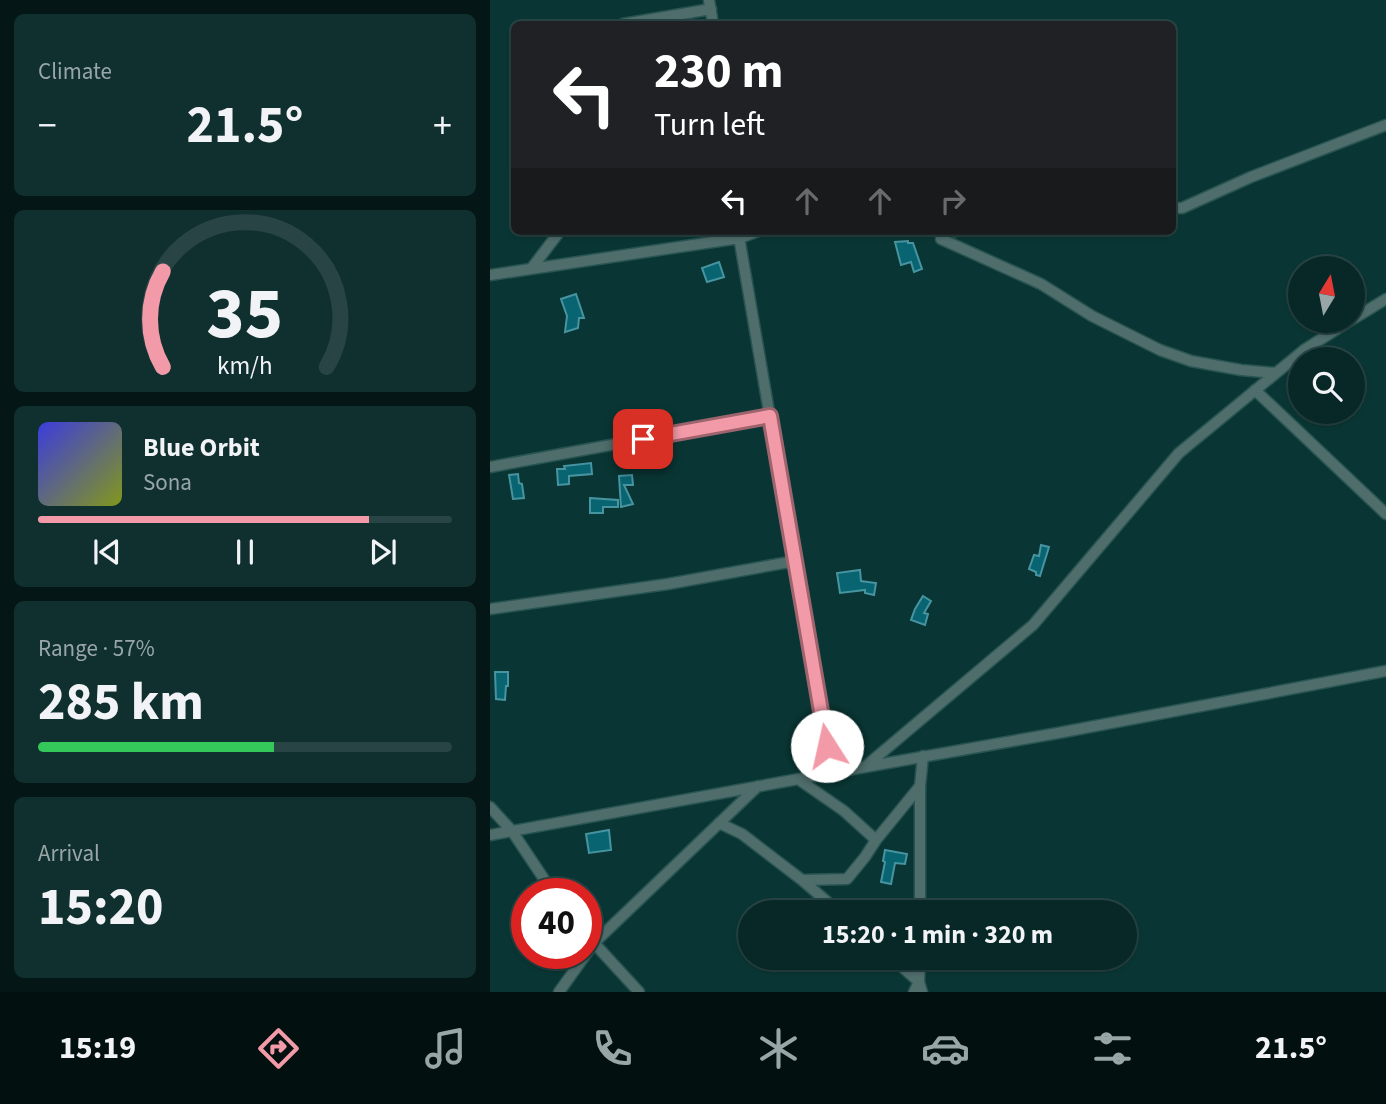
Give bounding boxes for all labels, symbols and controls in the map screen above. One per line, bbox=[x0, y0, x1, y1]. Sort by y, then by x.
text: 230 m bbox=[654, 37, 783, 107]
icon: left bbox=[539, 49, 630, 140]
text: Climate bbox=[38, 55, 112, 88]
text: 21.5° bbox=[187, 89, 303, 163]
text: − bbox=[38, 99, 57, 153]
text: + bbox=[433, 99, 452, 153]
text: Turn left bbox=[654, 102, 765, 148]
icon: left bbox=[715, 182, 753, 220]
icon: ahead bbox=[788, 182, 826, 220]
icon: ahead bbox=[861, 182, 899, 220]
icon: right bbox=[934, 182, 972, 220]
north arrow bbox=[1288, 256, 1365, 332]
map controls bbox=[1288, 256, 1365, 424]
text: 35 bbox=[207, 262, 283, 366]
text: km/h bbox=[217, 347, 273, 383]
button: search bbox=[1288, 347, 1365, 424]
pin bbox=[613, 409, 673, 469]
icon: arrive bbox=[624, 420, 662, 458]
text: Blue Orbit bbox=[143, 429, 260, 466]
text: Sona bbox=[143, 466, 192, 499]
icon: previous bbox=[88, 533, 126, 571]
icon: pause bbox=[226, 533, 264, 571]
icon: next bbox=[364, 533, 402, 571]
text: Range · 57% bbox=[38, 632, 155, 665]
text: 285 km bbox=[38, 666, 204, 740]
position arrow bbox=[790, 709, 864, 783]
text: Arrival bbox=[38, 837, 100, 870]
text: 15:20 bbox=[38, 871, 163, 945]
speed limit sign: 40 bbox=[511, 878, 602, 969]
text: 15:20 · 1 min · 320 m bbox=[822, 916, 1053, 953]
icon: directions bbox=[254, 1024, 303, 1073]
icon: music bbox=[421, 1024, 470, 1073]
icon: phone bbox=[588, 1024, 637, 1073]
icon: climate bbox=[754, 1024, 803, 1073]
icon: car bbox=[921, 1024, 970, 1073]
icon: filters bbox=[1088, 1024, 1137, 1073]
text: 15:19 bbox=[59, 1025, 136, 1071]
text: 21.5° bbox=[1255, 1025, 1327, 1071]

